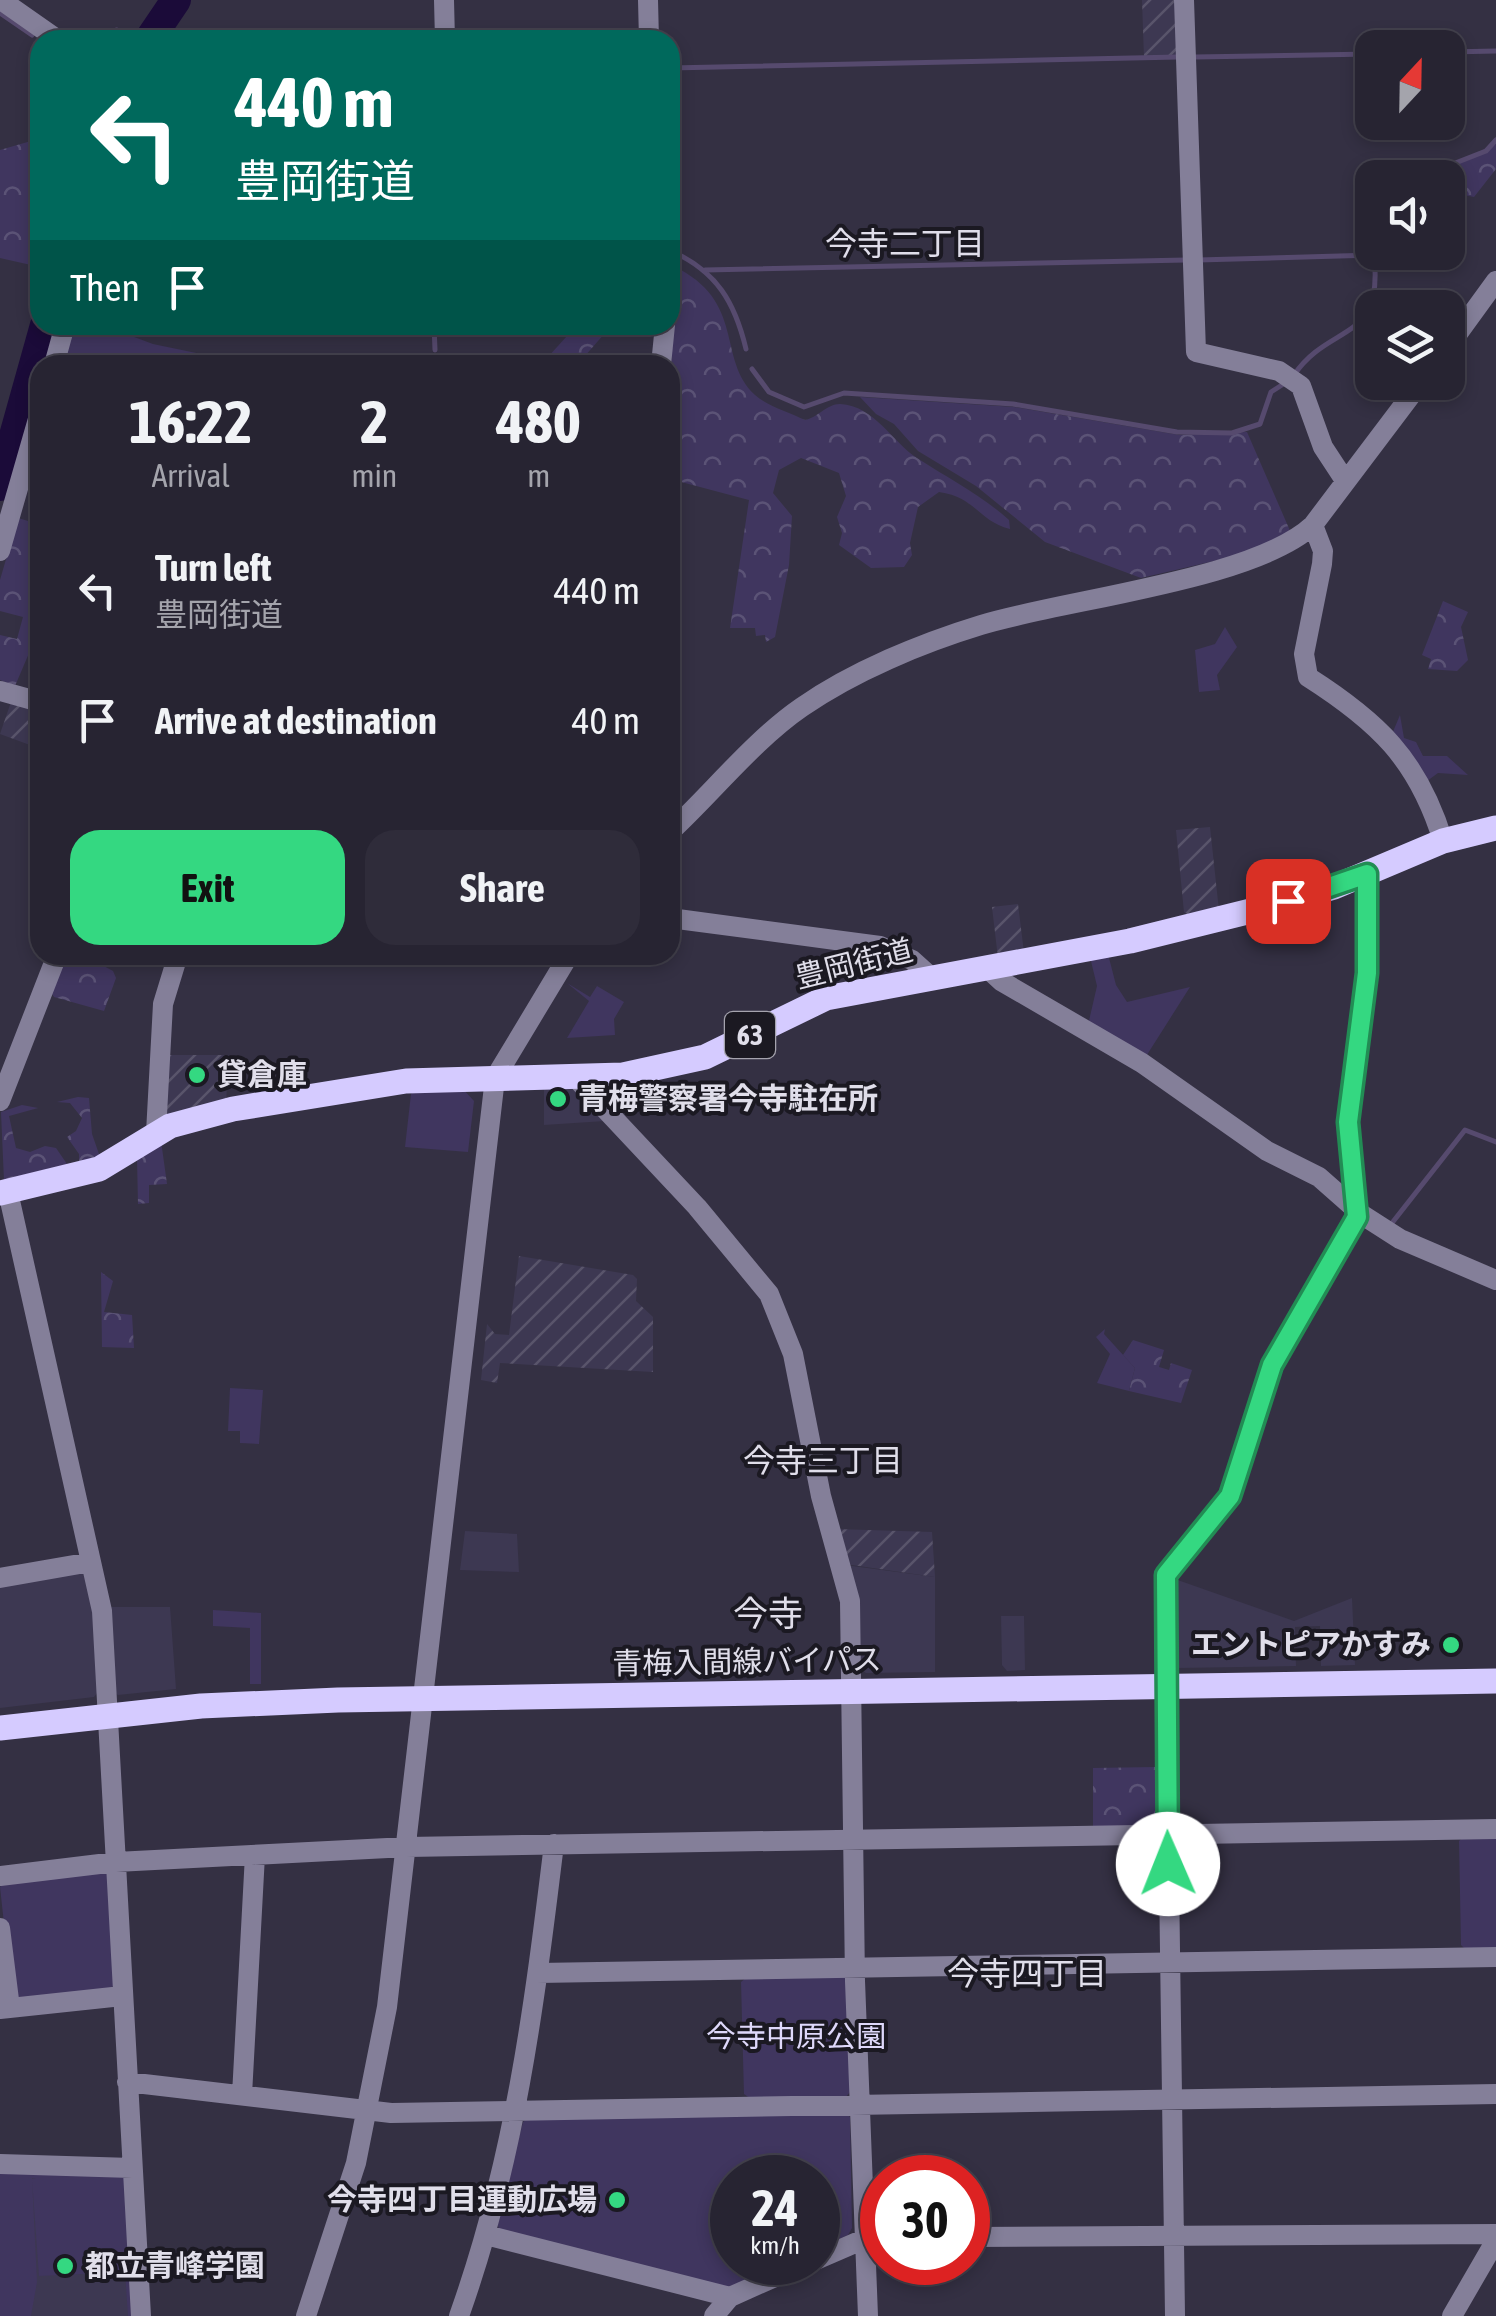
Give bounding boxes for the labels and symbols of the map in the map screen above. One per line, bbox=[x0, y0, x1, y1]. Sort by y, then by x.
north arrow bbox=[1355, 30, 1465, 140]
district label: 今寺二丁目 bbox=[825, 225, 985, 262]
pin bbox=[1246, 859, 1331, 944]
street label: 豊岡街道 bbox=[791, 932, 916, 994]
road number: 63 bbox=[725, 1012, 775, 1058]
place label: 貸倉庫 bbox=[217, 1057, 307, 1091]
marker: 貸倉庫 bbox=[186, 1064, 208, 1086]
place label: 青梅警察署今寺駐在所 bbox=[578, 1081, 878, 1115]
marker: 青梅警察署今寺駐在所 bbox=[547, 1088, 569, 1110]
district label: 今寺三丁目 bbox=[743, 1442, 903, 1479]
district label: 今寺 bbox=[733, 1593, 803, 1633]
place label: エントピアかすみ bbox=[1191, 1627, 1431, 1661]
marker: エントピアかすみ bbox=[1440, 1634, 1462, 1656]
street label: 青梅入間線バイパス bbox=[612, 1642, 882, 1680]
position arrow bbox=[1116, 1812, 1220, 1916]
district label: 今寺四丁目 bbox=[947, 1955, 1107, 1992]
park label: 今寺中原公園 bbox=[706, 2019, 886, 2053]
speed limit sign: 30 bbox=[860, 2155, 990, 2285]
place label: 今寺四丁目運動広場 bbox=[327, 2182, 597, 2216]
marker: 今寺四丁目運動広場 bbox=[606, 2189, 628, 2211]
place label: 都立青峰学園 bbox=[85, 2248, 265, 2282]
marker: 都立青峰学園 bbox=[54, 2255, 76, 2277]

